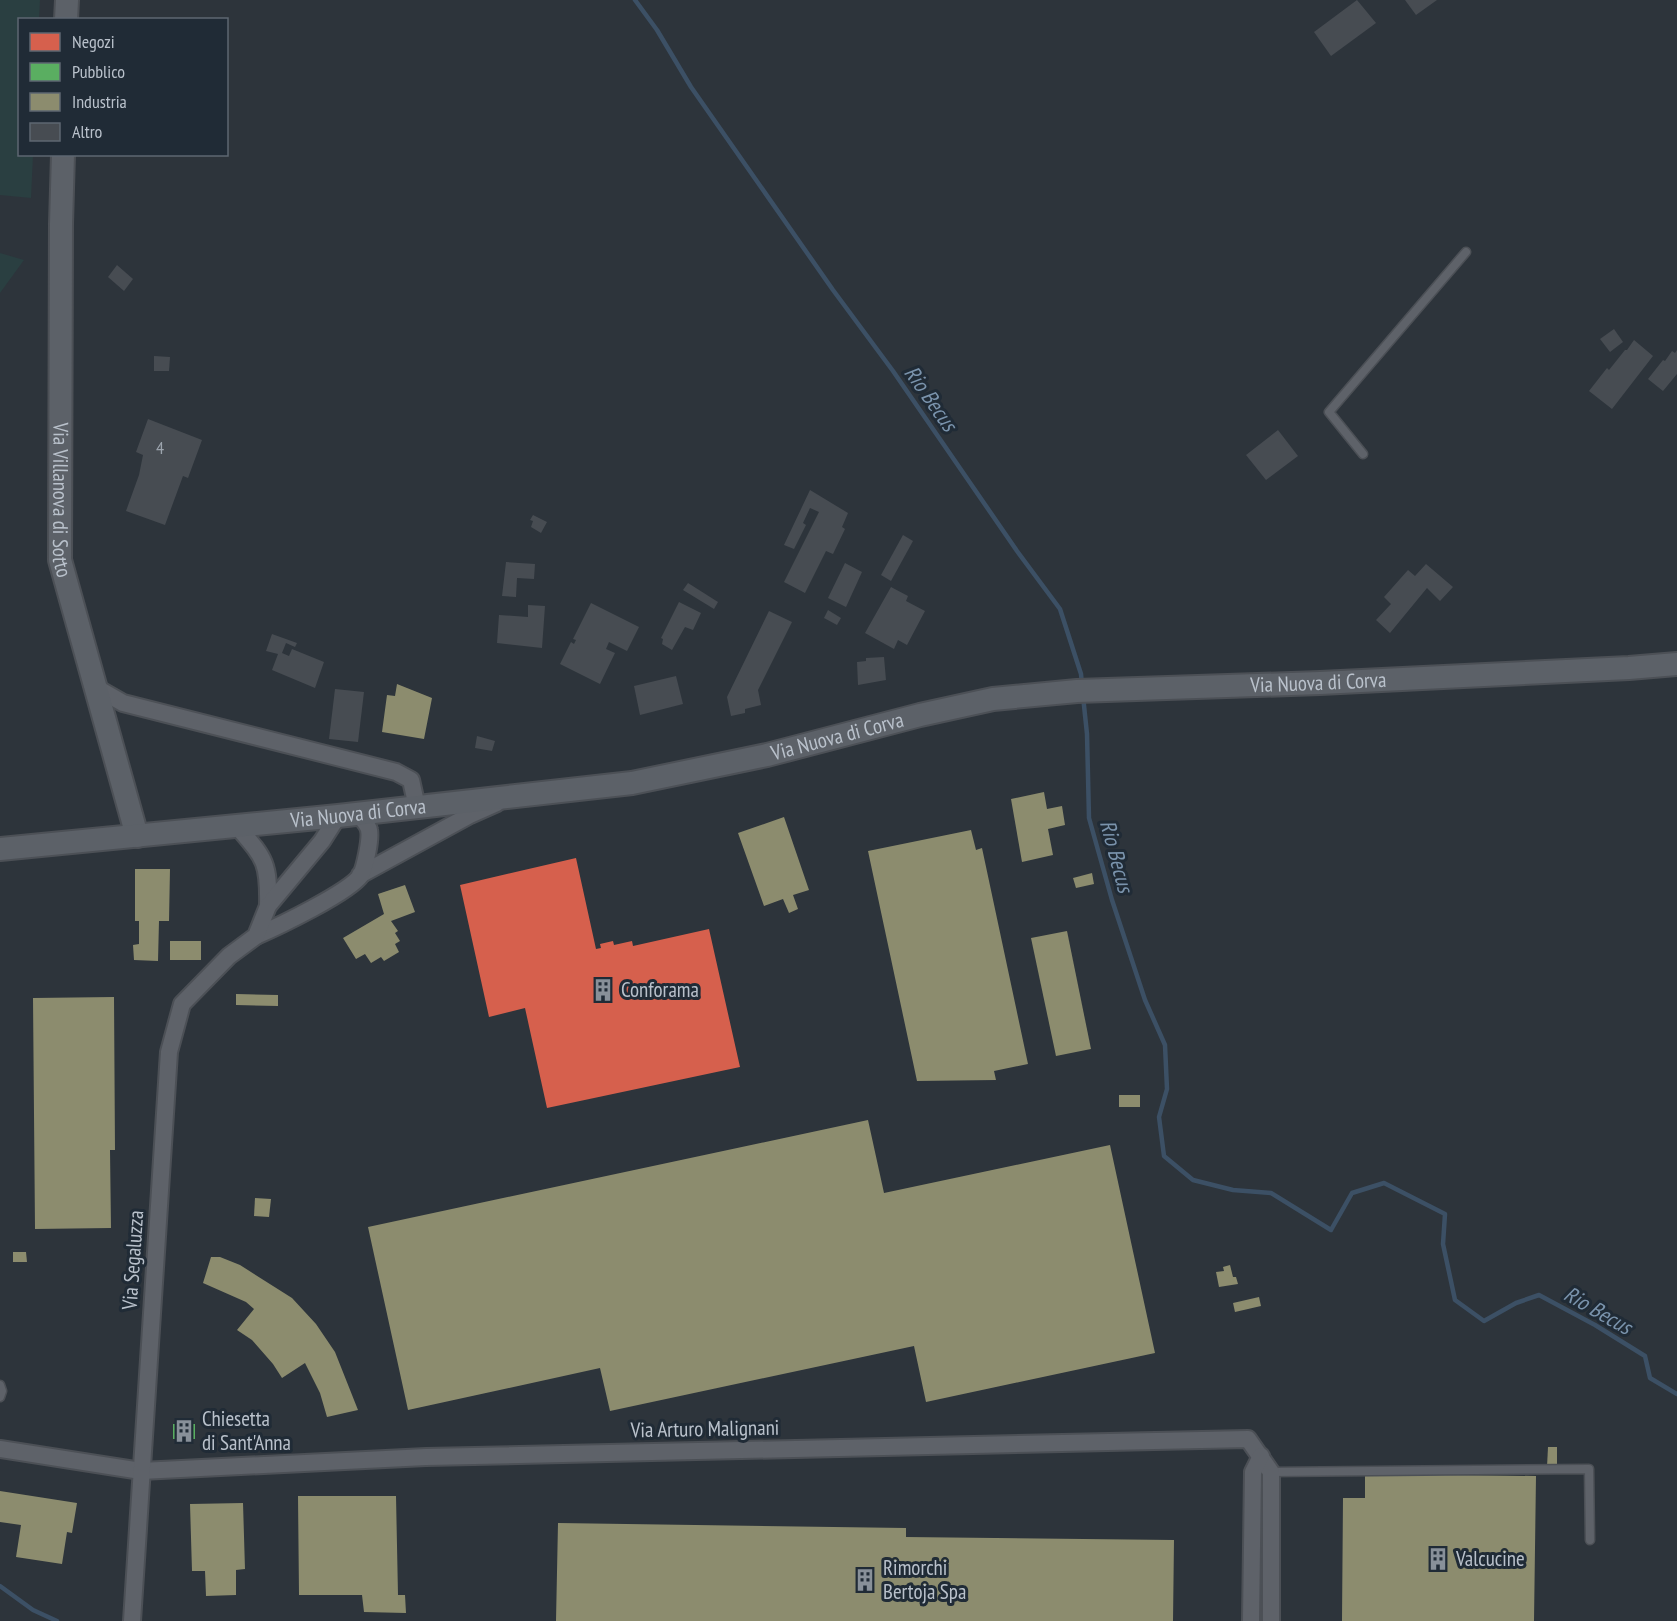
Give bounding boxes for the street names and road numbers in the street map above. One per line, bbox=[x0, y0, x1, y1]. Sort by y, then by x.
street label: Via Villanova di Sotto bbox=[47, 421, 78, 580]
street label: Via Nuova di Corva bbox=[1249, 666, 1387, 698]
street label: Via Nuova di Corva bbox=[767, 706, 906, 767]
street label: Via Nuova di Corva bbox=[288, 792, 427, 834]
street label: Via Segaluzza bbox=[115, 1209, 149, 1312]
street label: Via Arturo Malignani bbox=[629, 1414, 780, 1443]

